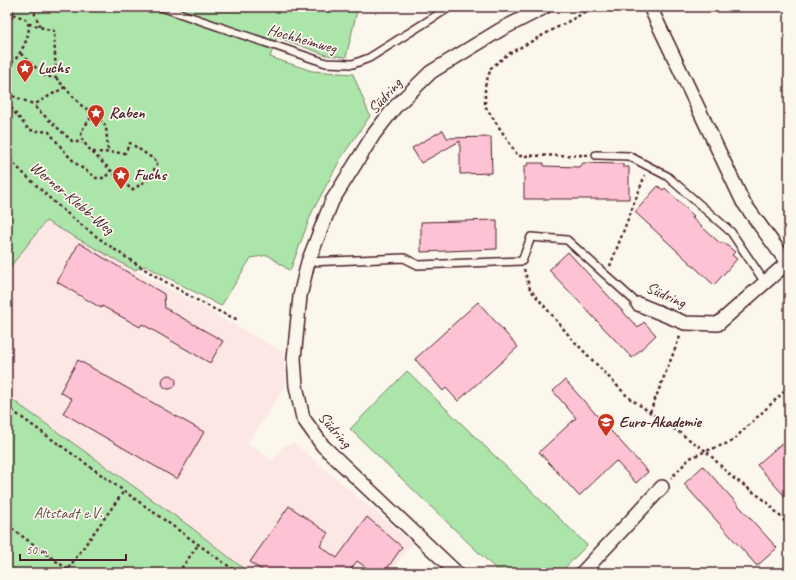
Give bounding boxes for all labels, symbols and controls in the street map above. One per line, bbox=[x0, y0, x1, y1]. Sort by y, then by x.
street label: Hochheimweg bbox=[265, 20, 340, 59]
place icon: Luchs bbox=[15, 58, 35, 83]
place label: Luchs bbox=[38, 58, 70, 78]
street label: Südring bbox=[364, 73, 407, 118]
place icon: Raben bbox=[86, 103, 106, 128]
place label: Raben bbox=[109, 103, 145, 123]
street label: Werner-Klebb-Weg bbox=[26, 157, 119, 240]
place icon: Fuchs bbox=[111, 165, 131, 190]
place label: Fuchs bbox=[134, 165, 167, 185]
street label: Südring bbox=[643, 277, 690, 313]
street label: Südring bbox=[314, 408, 357, 453]
school or university icon: Euro-Akademie bbox=[596, 412, 616, 437]
place label: Euro-Akademie bbox=[619, 412, 703, 432]
park label: Altstadt e.V. bbox=[34, 503, 103, 523]
scale bar bbox=[20, 536, 126, 562]
text: 50 m bbox=[26, 542, 48, 558]

